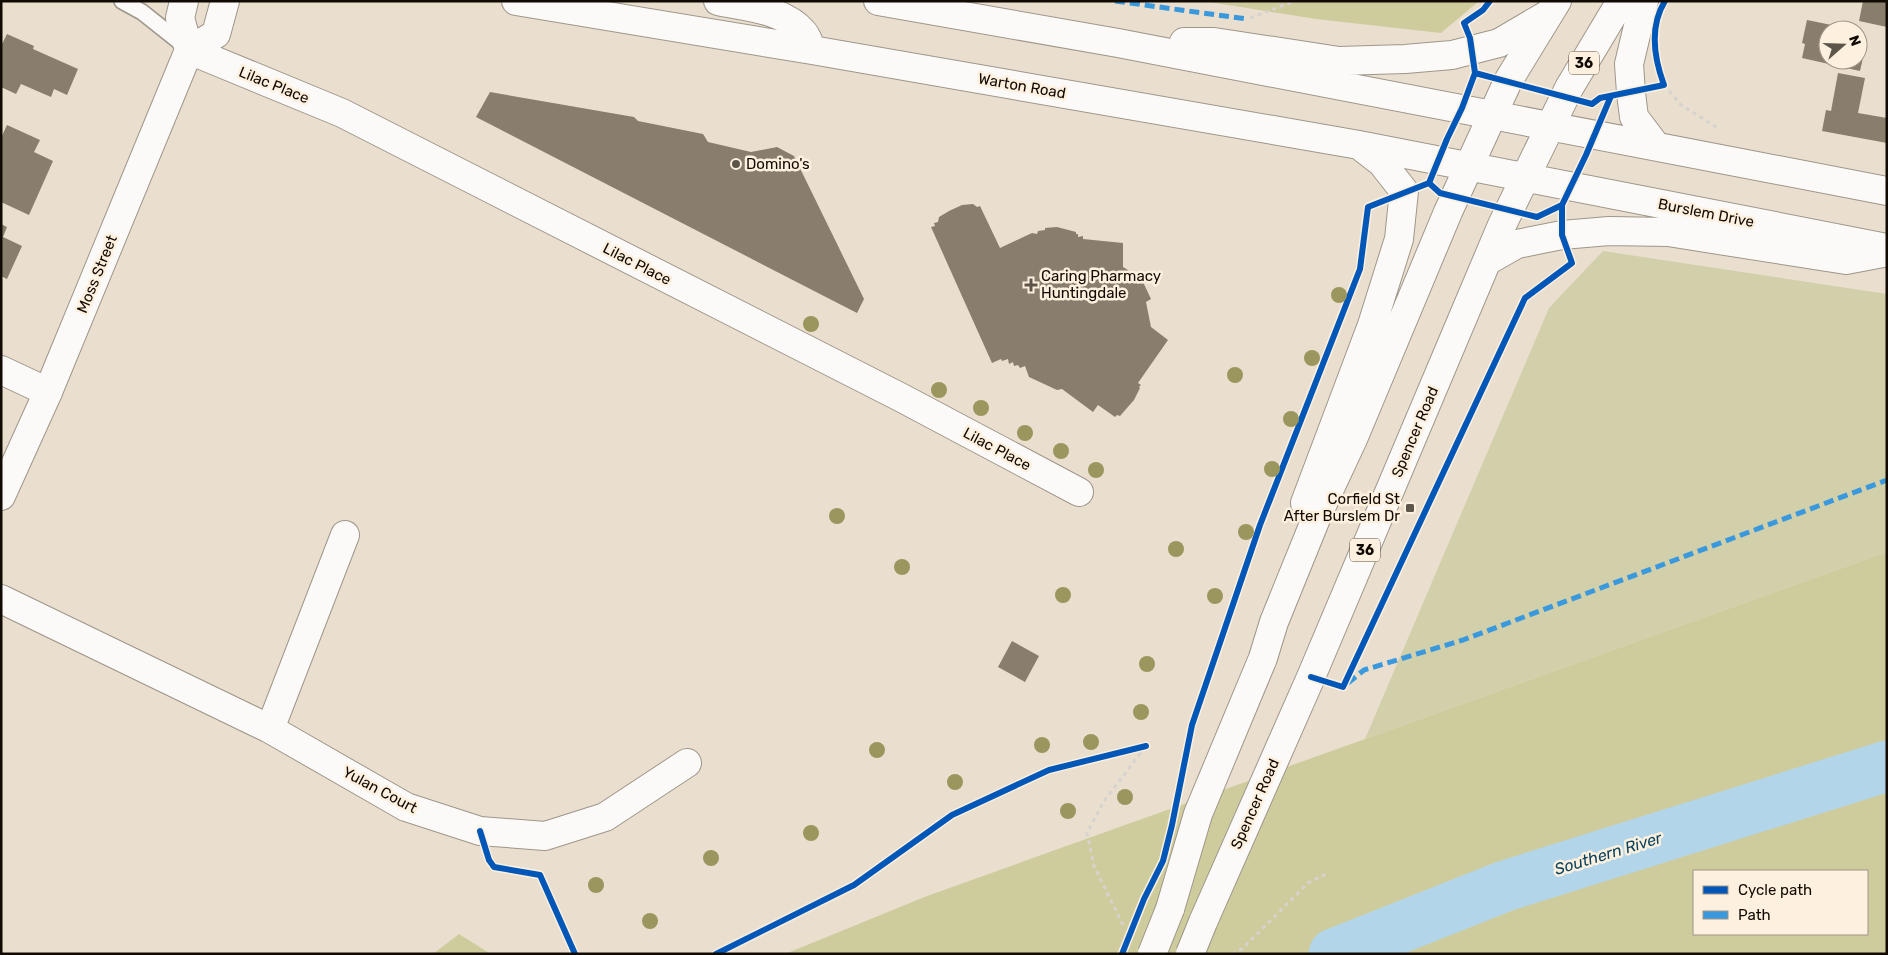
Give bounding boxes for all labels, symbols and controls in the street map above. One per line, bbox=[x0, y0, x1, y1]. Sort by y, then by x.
north arrow bbox=[1818, 20, 1868, 70]
text: N bbox=[1845, 33, 1864, 48]
road number: 36 bbox=[1569, 52, 1599, 74]
street label: Lilac Place bbox=[236, 63, 312, 107]
street label: Warton Road bbox=[977, 69, 1067, 103]
place label: Domino's bbox=[746, 155, 810, 173]
marker: Domino's bbox=[730, 158, 742, 170]
street label: Burslem Drive bbox=[1656, 195, 1756, 231]
street label: Moss Street bbox=[73, 232, 121, 316]
street label: Lilac Place bbox=[600, 239, 674, 289]
place label: Caring Pharmacy Huntingdale bbox=[1041, 267, 1161, 302]
marker: Caring Pharmacy Huntingdale bbox=[1025, 279, 1037, 291]
street label: Spencer Road bbox=[1388, 384, 1442, 480]
street label: Lilac Place bbox=[960, 424, 1034, 474]
place label: Corfield St After Burslem Dr bbox=[1284, 490, 1400, 525]
marker: Corfield St After Burslem Dr bbox=[1404, 502, 1416, 514]
road number: 36 bbox=[1350, 538, 1380, 562]
street label: Spencer Road bbox=[1227, 756, 1283, 852]
street label: Yulan Court bbox=[340, 763, 420, 817]
water label: Southern River bbox=[1552, 828, 1665, 879]
legend bbox=[1693, 870, 1868, 935]
text: Cycle path bbox=[1738, 881, 1812, 899]
text: Path bbox=[1738, 906, 1771, 924]

